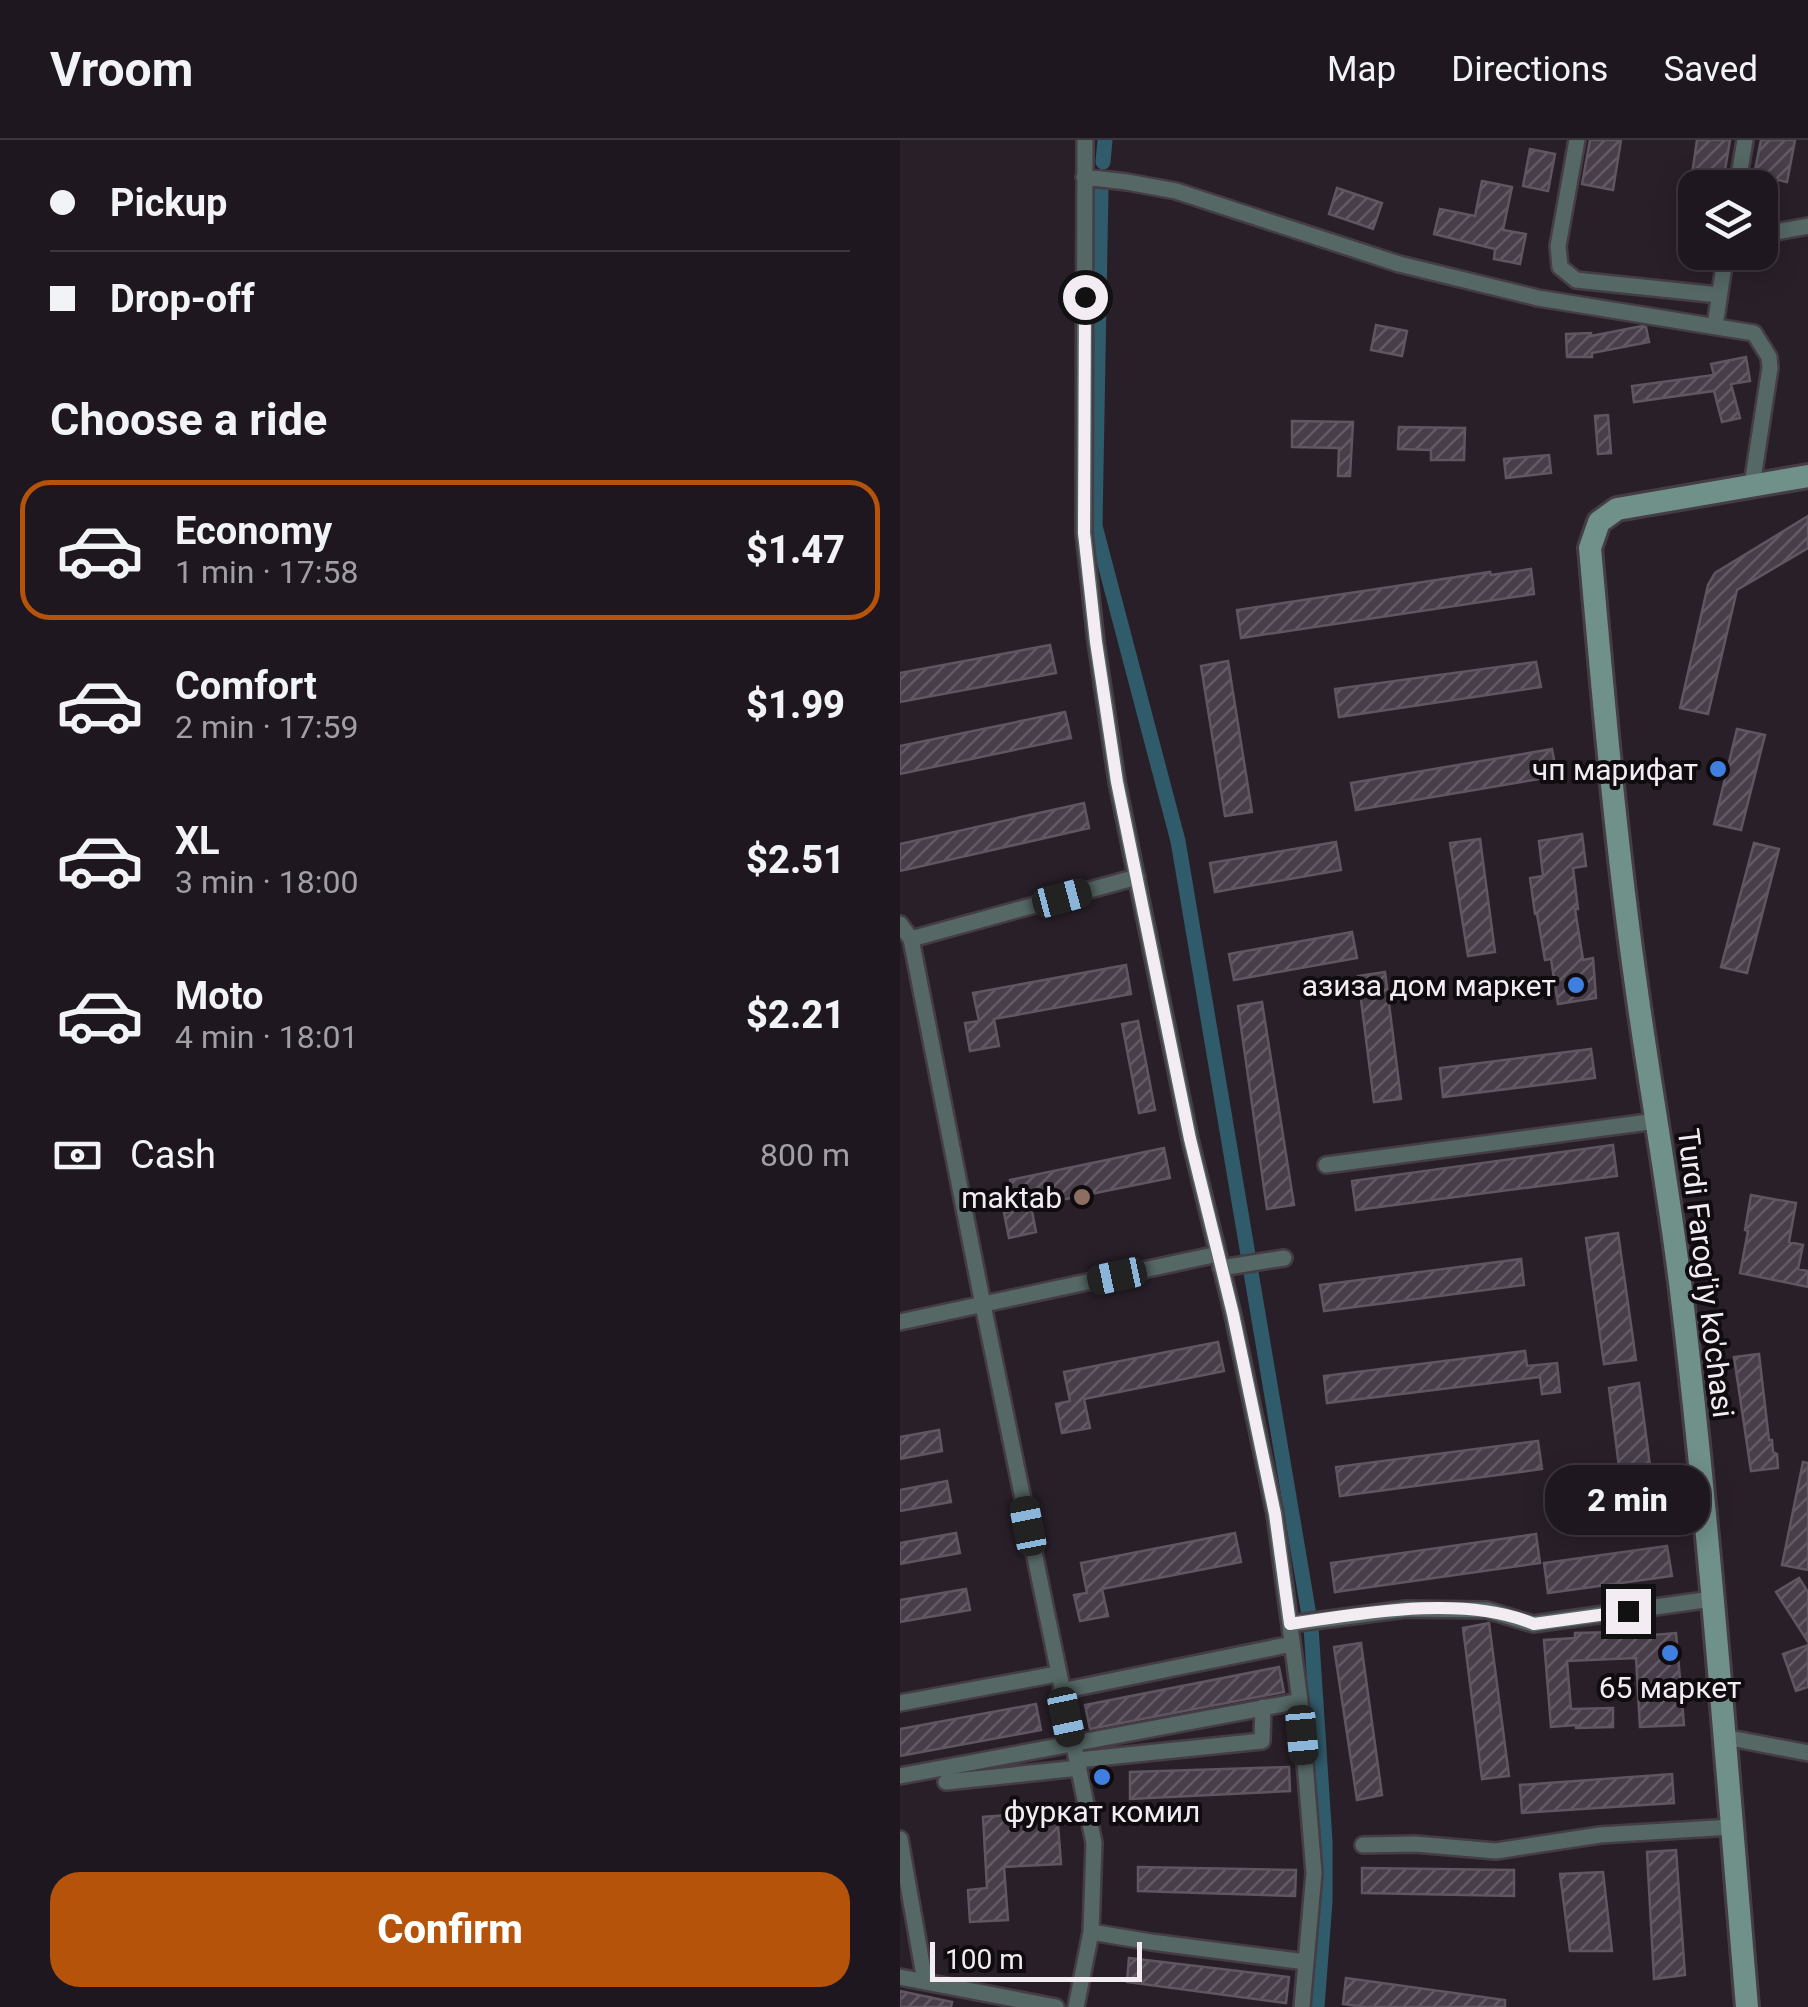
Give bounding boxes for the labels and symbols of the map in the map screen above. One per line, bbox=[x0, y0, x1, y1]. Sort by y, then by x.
route start bbox=[1063, 275, 1108, 320]
place label: чп марифат bbox=[1532, 752, 1698, 787]
marker: чп марифат bbox=[1707, 758, 1729, 780]
car bbox=[1029, 876, 1095, 920]
place label: азиза дом маркет bbox=[1302, 968, 1556, 1003]
marker: азиза дом маркет bbox=[1565, 974, 1587, 996]
street label: Turdi Farog'iy ko'chasi bbox=[1671, 1126, 1741, 1420]
place label: maktab bbox=[961, 1180, 1062, 1215]
marker: maktab bbox=[1071, 1186, 1093, 1208]
car bbox=[1085, 1255, 1149, 1297]
callout: 2 min bbox=[1546, 1466, 1710, 1536]
car bbox=[1008, 1494, 1048, 1558]
route end bbox=[1606, 1589, 1651, 1634]
marker: 65 маркет bbox=[1659, 1642, 1681, 1664]
place label: 65 маркет bbox=[1599, 1670, 1741, 1705]
car bbox=[1045, 1685, 1087, 1749]
car bbox=[1284, 1704, 1320, 1766]
marker: фуркат комил bbox=[1091, 1766, 1113, 1788]
place label: фуркат комил bbox=[1004, 1794, 1200, 1829]
scale bar bbox=[930, 1937, 1142, 1982]

